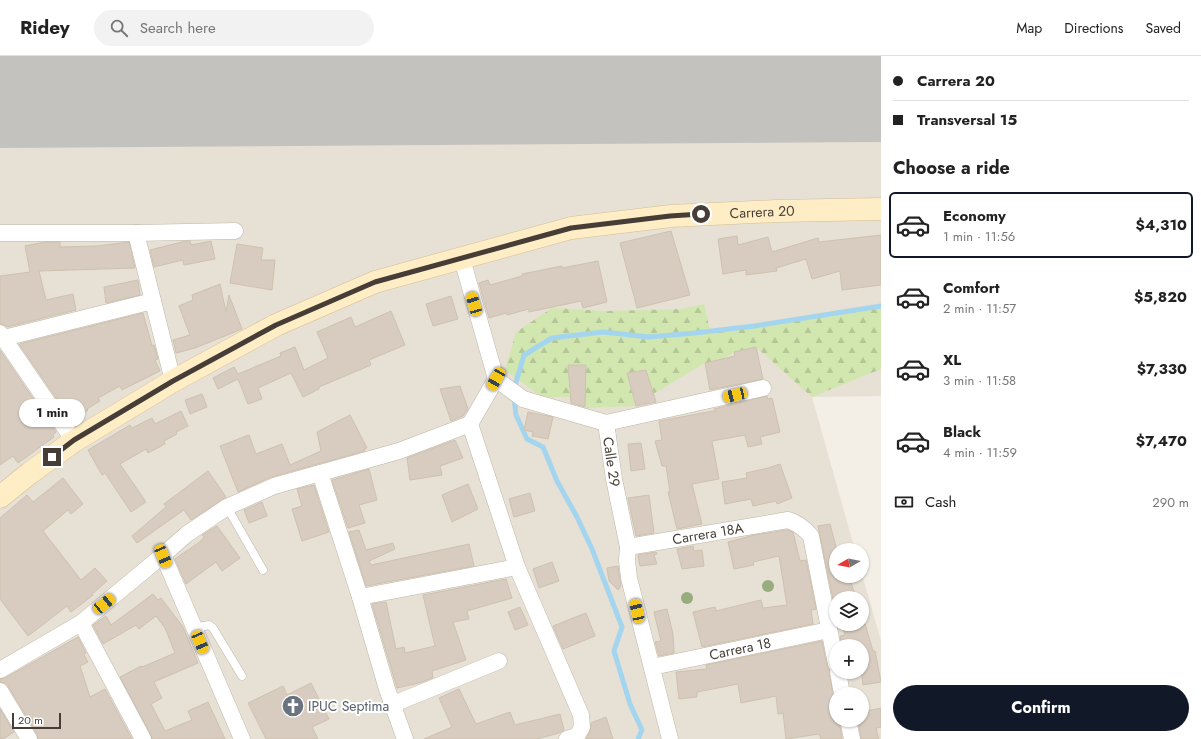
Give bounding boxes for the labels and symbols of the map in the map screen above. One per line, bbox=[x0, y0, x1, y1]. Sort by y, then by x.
street label: Carrera 20 bbox=[729, 201, 795, 223]
route start bbox=[692, 205, 710, 223]
car bbox=[465, 291, 483, 317]
car bbox=[485, 366, 507, 392]
car bbox=[722, 386, 748, 404]
callout: 1 min bbox=[19, 399, 85, 427]
street label: Calle 29 bbox=[598, 436, 625, 489]
route end bbox=[43, 448, 61, 466]
street label: Carrera 18A bbox=[671, 518, 746, 549]
car bbox=[153, 543, 173, 569]
north arrow bbox=[829, 543, 869, 583]
car bbox=[91, 592, 117, 616]
car bbox=[628, 598, 646, 624]
car bbox=[190, 629, 210, 655]
street label: Carrera 18 bbox=[707, 632, 773, 665]
church icon: IPUC Septima bbox=[280, 693, 306, 719]
place label: IPUC Septima bbox=[308, 696, 389, 716]
scale bar bbox=[12, 711, 61, 730]

